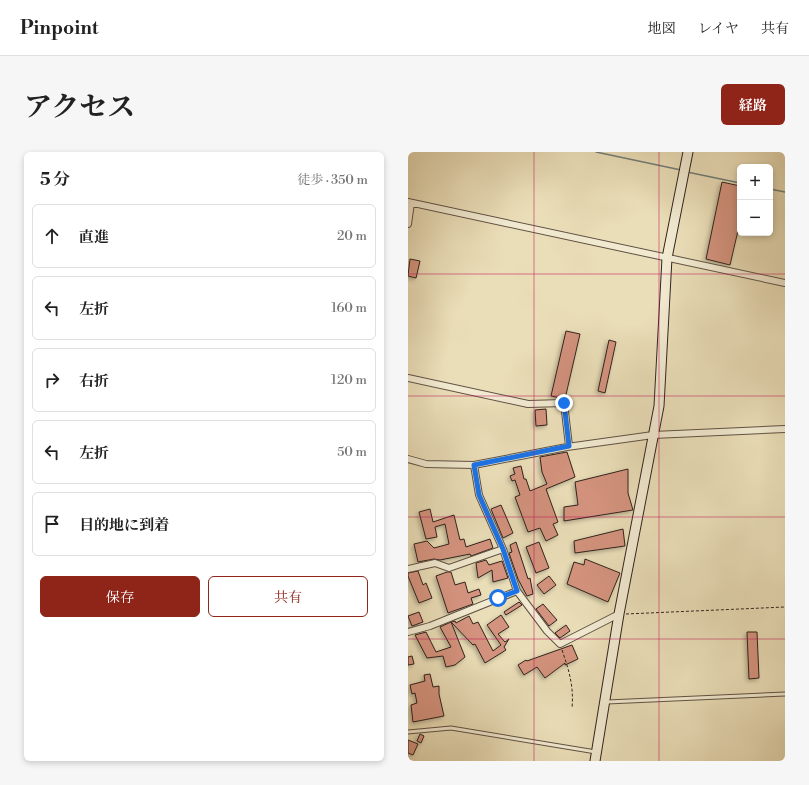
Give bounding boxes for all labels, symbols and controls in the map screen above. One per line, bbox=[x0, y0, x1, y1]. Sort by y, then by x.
text: Pinpoint bbox=[20, 16, 99, 40]
text: 地図 bbox=[648, 20, 676, 38]
text: レイヤ bbox=[698, 20, 739, 38]
text: 共有 bbox=[761, 20, 789, 38]
button: 経路 bbox=[721, 84, 785, 125]
text: アクセス bbox=[24, 90, 135, 125]
map controls bbox=[737, 164, 773, 236]
button: + bbox=[737, 164, 773, 200]
text: 5 分 bbox=[40, 169, 70, 191]
text: 徒歩 · 350 m bbox=[297, 172, 368, 188]
button: − bbox=[737, 200, 773, 236]
icon: ahead bbox=[41, 225, 63, 247]
text: 直進 bbox=[79, 228, 109, 247]
text: 20 m bbox=[337, 228, 367, 244]
icon: left bbox=[41, 297, 63, 319]
text: 左折 bbox=[79, 300, 109, 319]
text: 160 m bbox=[331, 300, 367, 316]
icon: right bbox=[41, 369, 63, 391]
text: 右折 bbox=[79, 372, 109, 391]
text: 120 m bbox=[331, 372, 367, 388]
route end bbox=[555, 394, 573, 412]
icon: left bbox=[41, 441, 63, 463]
text: 左折 bbox=[79, 444, 109, 463]
text: 50 m bbox=[337, 444, 367, 460]
icon: arrive bbox=[41, 513, 63, 535]
text: 目的地に到着 bbox=[79, 516, 169, 535]
button: 保存 bbox=[40, 576, 200, 617]
button: 共有 bbox=[208, 576, 368, 617]
route start bbox=[489, 589, 507, 607]

